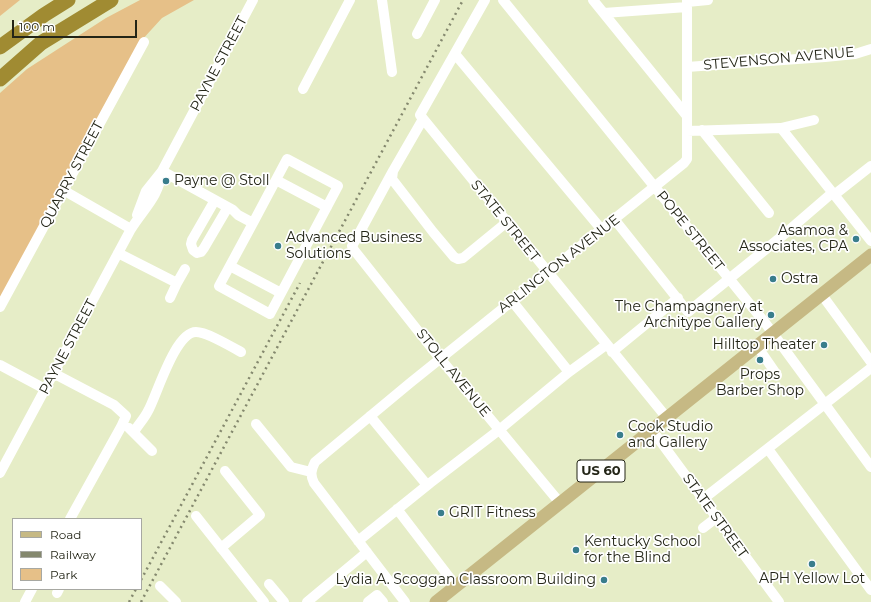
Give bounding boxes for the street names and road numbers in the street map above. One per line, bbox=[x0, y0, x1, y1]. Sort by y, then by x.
street label: PAYNE STREET bbox=[187, 14, 251, 114]
street label: STEVENSON AVENUE bbox=[703, 44, 855, 74]
street label: QUARRY STREET bbox=[37, 119, 107, 231]
street label: STATE STREET bbox=[467, 177, 543, 265]
street label: POPE STREET bbox=[653, 188, 727, 274]
street label: ARLINGTON AVENUE bbox=[495, 211, 623, 317]
street label: PAYNE STREET bbox=[36, 297, 100, 397]
street label: STOLL AVENUE bbox=[412, 326, 494, 420]
road number: US 60 bbox=[577, 460, 625, 482]
street label: STATE STREET bbox=[679, 471, 751, 561]

